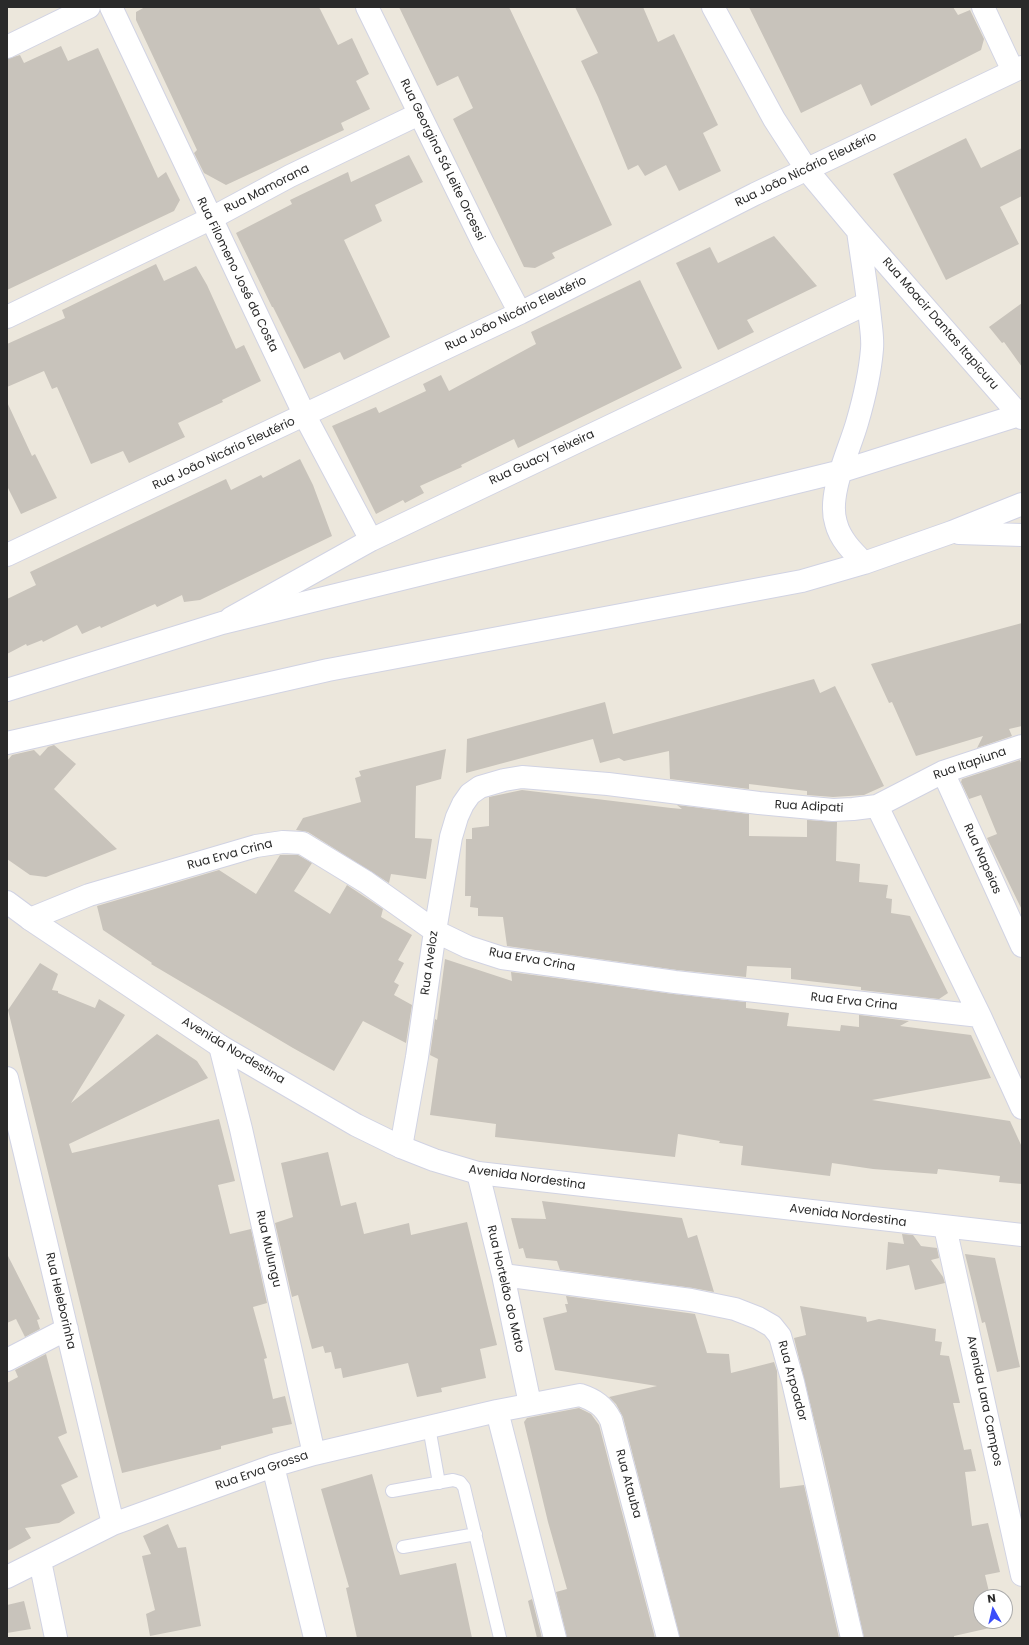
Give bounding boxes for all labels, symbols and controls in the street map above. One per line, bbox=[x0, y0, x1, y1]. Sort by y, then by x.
street label: Rua Georgina Sá Leite Orcessi bbox=[396, 77, 488, 243]
street label: Rua João Nicário Eleutério bbox=[733, 129, 879, 211]
street label: Rua Mamorana bbox=[222, 161, 312, 217]
street label: Rua Filomeno José da Costa bbox=[193, 195, 281, 355]
street label: Rua Moacir Dantas Itapicuru bbox=[879, 255, 1001, 393]
street label: Rua João Nicário Eleutério bbox=[443, 273, 589, 355]
street label: Rua João Nicário Eleutério bbox=[150, 415, 298, 493]
street label: Rua Guacy Teixeira bbox=[487, 427, 597, 489]
street label: Rua Itapiuna bbox=[932, 745, 1008, 783]
street label: Rua Adipati bbox=[774, 798, 844, 816]
street label: Rua Napeias bbox=[960, 821, 1004, 897]
street label: Rua Erva Crina bbox=[186, 837, 274, 873]
street label: Rua Aveloz bbox=[418, 930, 442, 996]
street label: Rua Erva Crina bbox=[488, 945, 576, 975]
street label: Rua Erva Crina bbox=[810, 990, 898, 1014]
street label: Avenida Nordestina bbox=[179, 1014, 287, 1088]
street label: Avenida Nordestina bbox=[468, 1163, 586, 1193]
street label: Avenida Nordestina bbox=[789, 1202, 907, 1230]
street label: Rua Mulungu bbox=[252, 1209, 284, 1289]
street label: Rua Hortelão do Mato bbox=[483, 1224, 527, 1354]
street label: Rua Heleborinha bbox=[42, 1251, 78, 1351]
street label: Avenida Lara Campos bbox=[963, 1334, 1005, 1468]
street label: Rua Arpoador bbox=[774, 1339, 810, 1423]
street label: Rua Erva Grossa bbox=[214, 1448, 310, 1494]
street label: Rua Atauba bbox=[612, 1448, 644, 1520]
north arrow bbox=[973, 1589, 1013, 1629]
text: N bbox=[986, 1590, 997, 1607]

